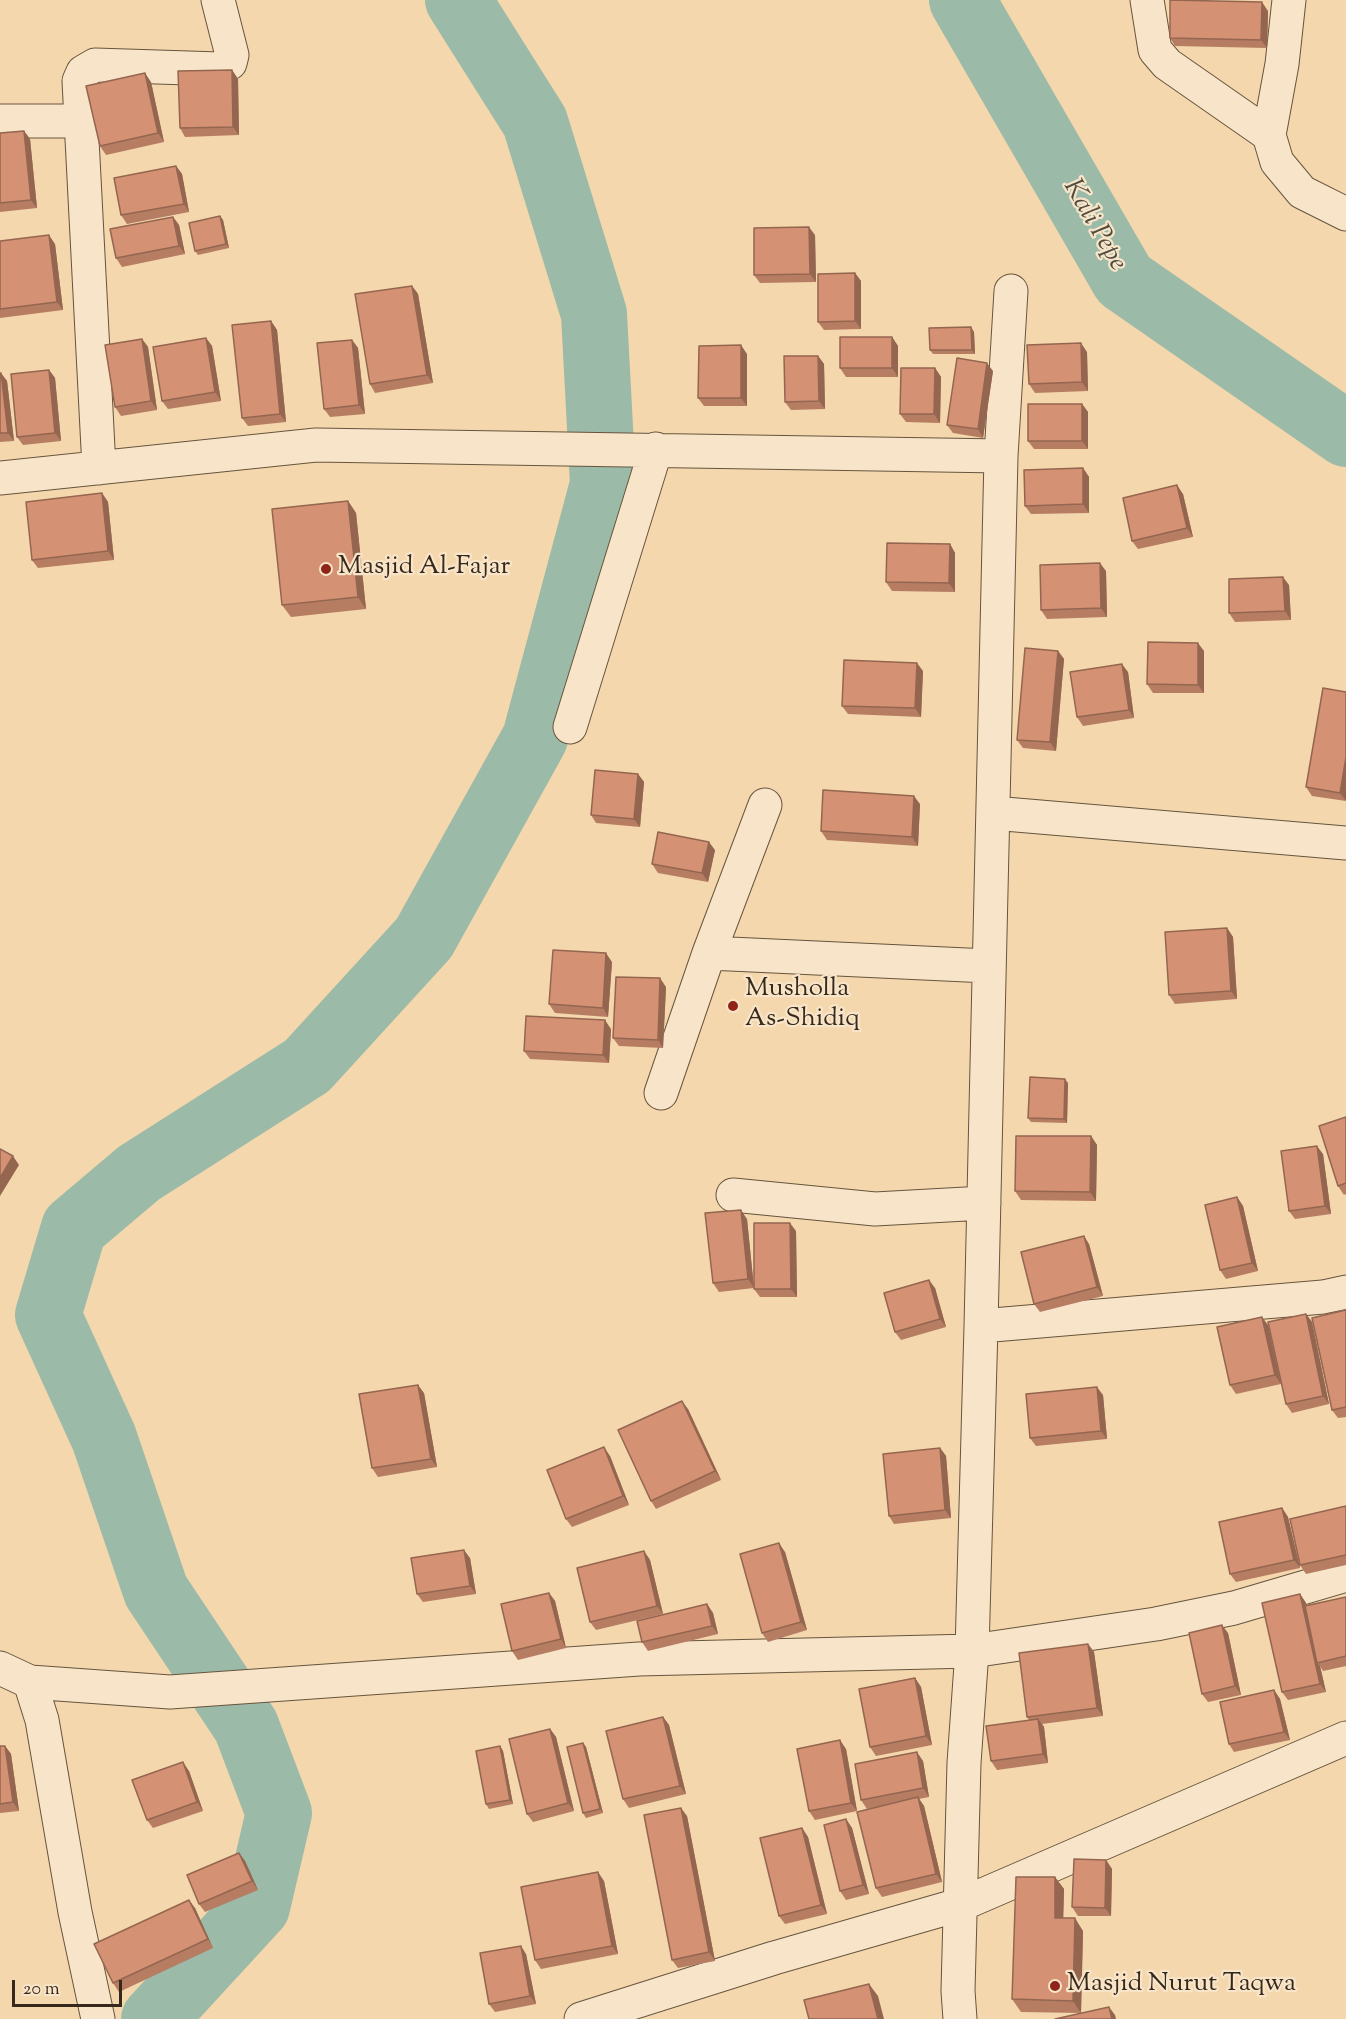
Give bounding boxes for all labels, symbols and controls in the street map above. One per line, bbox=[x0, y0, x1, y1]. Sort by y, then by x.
water label: Kali Pepe bbox=[1054, 174, 1132, 278]
place label: Masjid Al-Fajar bbox=[338, 553, 510, 585]
marker: Masjid Al-Fajar bbox=[319, 562, 333, 576]
place label: Musholla As-Shidiq bbox=[745, 975, 860, 1036]
marker: Musholla As-Shidiq bbox=[726, 999, 740, 1013]
scale bar bbox=[15, 1968, 124, 2006]
place label: Masjid Nurut Taqwa bbox=[1067, 1970, 1296, 2002]
text: 20 m bbox=[23, 1977, 60, 2003]
marker: Masjid Nurut Taqwa bbox=[1048, 1979, 1062, 1993]

